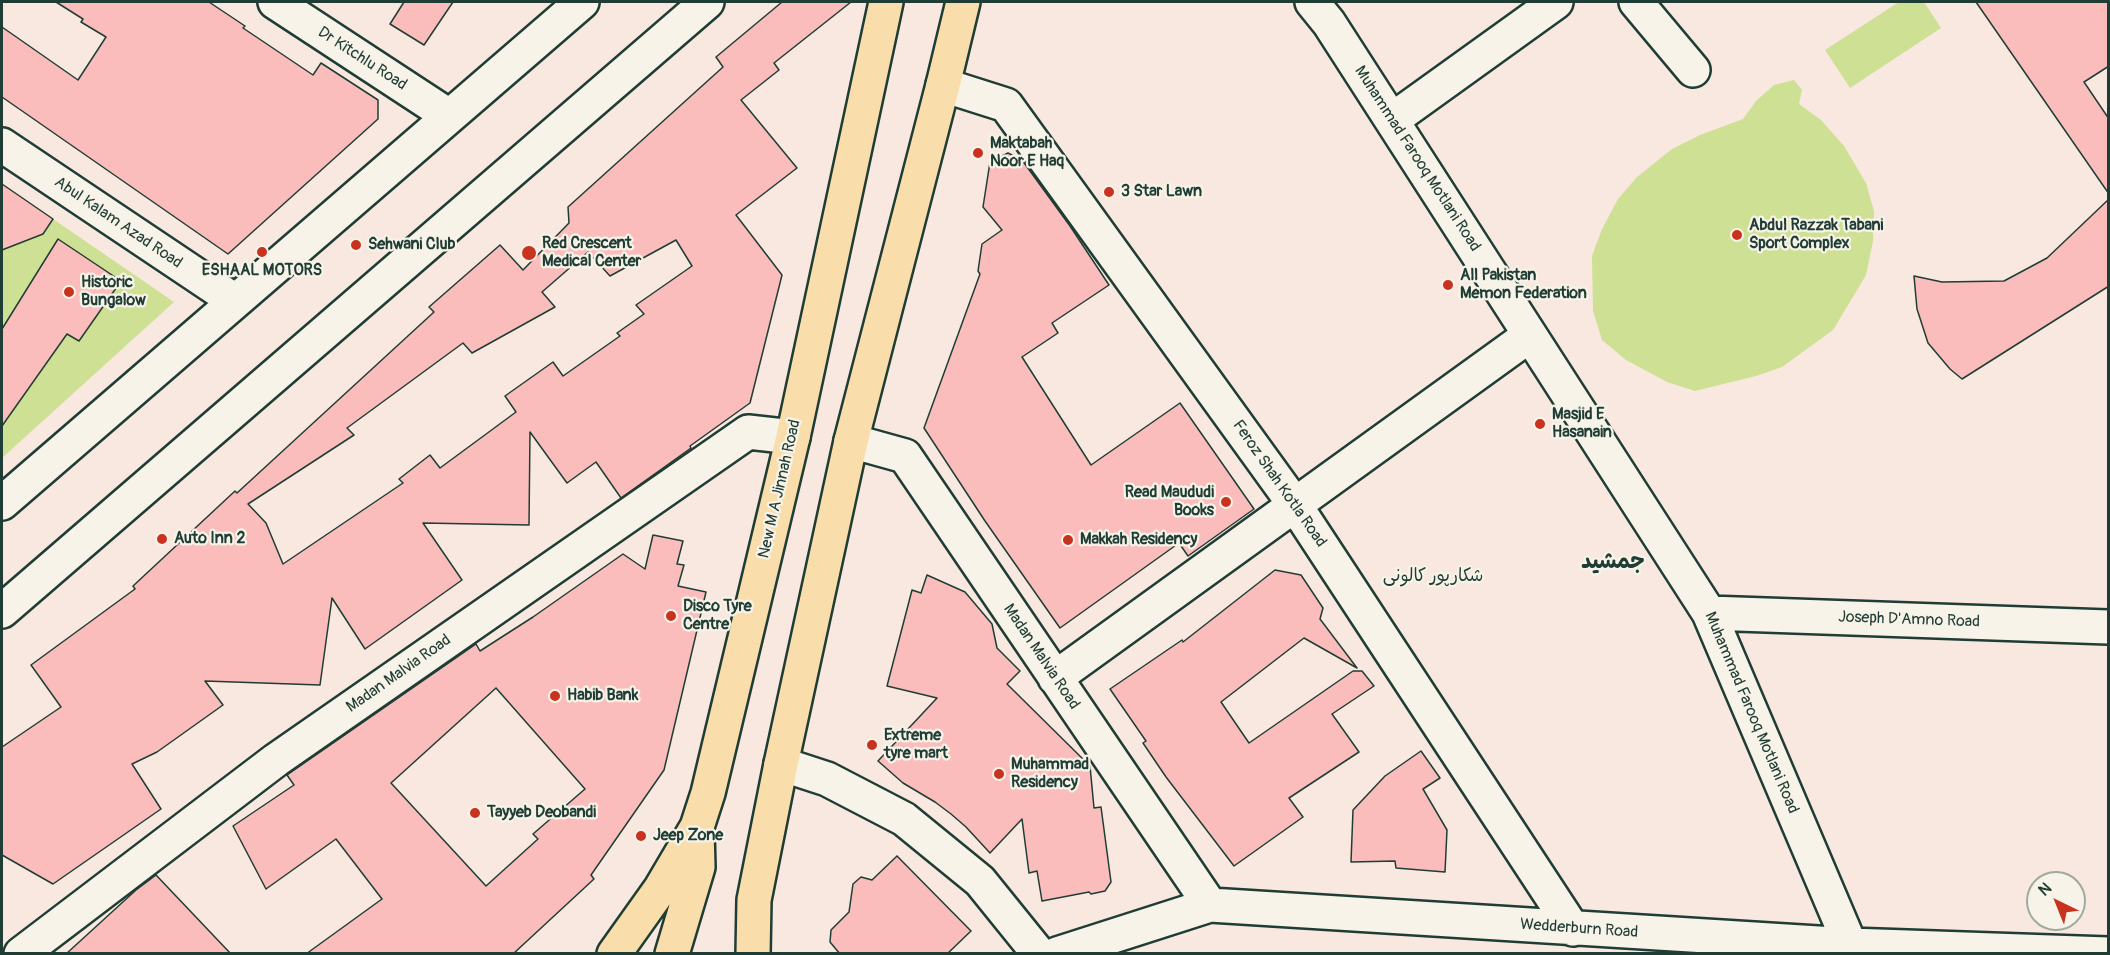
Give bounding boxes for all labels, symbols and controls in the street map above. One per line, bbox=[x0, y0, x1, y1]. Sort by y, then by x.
street label: Dr Kitchlu Road bbox=[314, 23, 410, 95]
street label: Muhammad Farooq Motlani Road bbox=[1350, 63, 1484, 255]
place label: Maktabah Noor E Haq bbox=[990, 134, 1064, 172]
marker: Maktabah Noor E Haq bbox=[971, 146, 985, 160]
street label: Abul Kalam Azad Road bbox=[50, 173, 186, 273]
place label: 3 Star Lawn bbox=[1121, 182, 1202, 202]
marker: 3 Star Lawn bbox=[1102, 185, 1116, 199]
place label: Abdul Razzak Tabani Sport Complex bbox=[1749, 216, 1883, 254]
marker: Abdul Razzak Tabani Sport Complex bbox=[1730, 228, 1744, 242]
place label: Red Crescent Medical Center bbox=[542, 234, 641, 272]
place label: Sehwani Club bbox=[368, 235, 455, 255]
marker: Sehwani Club bbox=[349, 238, 363, 252]
marker: Red Crescent Medical Center bbox=[520, 244, 538, 262]
marker: ESHAAL MOTORS bbox=[255, 245, 269, 259]
place label: ESHAAL MOTORS bbox=[202, 261, 322, 281]
place label: All Pakistan Memon Federation bbox=[1460, 266, 1587, 304]
place label: Historic Bungalow bbox=[81, 273, 146, 311]
marker: All Pakistan Memon Federation bbox=[1441, 278, 1455, 292]
marker: Historic Bungalow bbox=[62, 285, 76, 299]
place label: Masjid E Hasanain bbox=[1552, 405, 1612, 443]
street label: Feroz Shah Kotla Road bbox=[1228, 417, 1330, 551]
marker: Masjid E Hasanain bbox=[1533, 417, 1547, 431]
street label: New M A Jinnah Road bbox=[755, 418, 805, 560]
place label: Read Maududi Books bbox=[1125, 483, 1214, 521]
marker: Read Maududi Books bbox=[1219, 495, 1233, 509]
place label: Auto Inn 2 bbox=[174, 529, 245, 549]
place label: Makkah Residency bbox=[1080, 530, 1197, 550]
marker: Auto Inn 2 bbox=[155, 532, 169, 546]
marker: Makkah Residency bbox=[1061, 533, 1075, 547]
district label: جمشید bbox=[1581, 549, 1645, 575]
district label: شکارپور کالونی bbox=[1383, 565, 1483, 587]
place label: Disco Tyre Centre bbox=[683, 597, 752, 635]
street label: Madan Malvia Road bbox=[999, 601, 1083, 713]
street label: Joseph D'Amno Road bbox=[1838, 608, 1980, 632]
marker: Disco Tyre Centre bbox=[664, 609, 678, 623]
street label: Muhammad Farooq Motlani Road bbox=[1700, 609, 1802, 817]
street label: Madan Malvia Road bbox=[343, 631, 455, 717]
place label: Habib Bank bbox=[567, 686, 638, 706]
marker: Habib Bank bbox=[548, 689, 562, 703]
place label: Extreme tyre mart bbox=[884, 726, 948, 764]
marker: Extreme tyre mart bbox=[865, 738, 879, 752]
place label: Muhammad Residency bbox=[1011, 755, 1089, 793]
marker: Muhammad Residency bbox=[992, 767, 1006, 781]
place label: Tayyeb Deobandi bbox=[487, 803, 596, 823]
marker: Tayyeb Deobandi bbox=[468, 806, 482, 820]
place label: Jeep Zone bbox=[653, 826, 723, 846]
marker: Jeep Zone bbox=[634, 829, 648, 843]
north arrow bbox=[2026, 871, 2086, 931]
text: N bbox=[2034, 878, 2056, 900]
street label: Wedderburn Road bbox=[1519, 915, 1639, 943]

